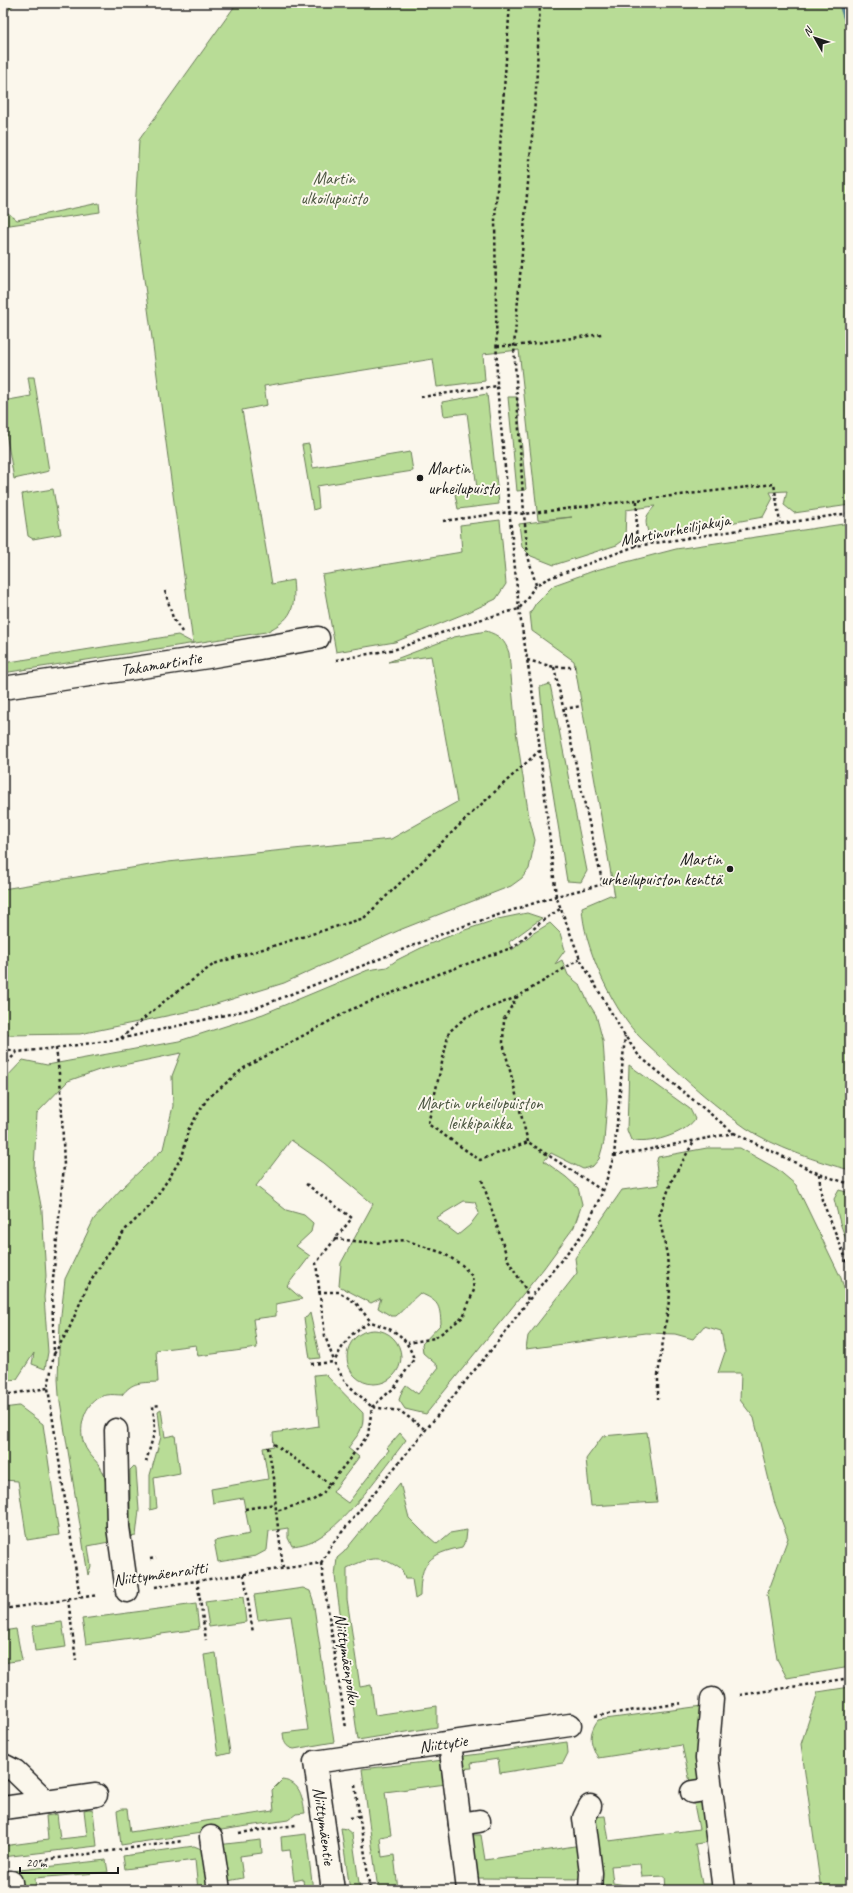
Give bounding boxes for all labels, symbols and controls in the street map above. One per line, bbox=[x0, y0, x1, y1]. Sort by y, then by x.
north arrow bbox=[795, 18, 835, 58]
text: N bbox=[800, 23, 816, 39]
park label: Martin ulkoilupuisto bbox=[300, 168, 369, 209]
place label: Martin urheilupuisto bbox=[428, 458, 500, 499]
marker: Martin urheilupuisto bbox=[415, 473, 425, 483]
street label: Martinurheilijakuja bbox=[619, 509, 733, 551]
street label: Takamartintie bbox=[119, 647, 204, 681]
place label: Martin urheilupuiston kenttä bbox=[601, 849, 724, 890]
marker: Martin urheilupuiston kenttä bbox=[725, 864, 735, 874]
park label: Martin urheilupuiston leikkipaikka bbox=[417, 1093, 544, 1134]
street label: Niittymäenraitti bbox=[112, 1557, 210, 1591]
street label: Niittymäenpolku bbox=[329, 1612, 365, 1708]
street label: Niittytie bbox=[418, 1730, 470, 1758]
street label: Niittymäentie bbox=[308, 1786, 340, 1868]
scale bar bbox=[20, 1849, 118, 1875]
text: 20 m bbox=[26, 1855, 48, 1871]

